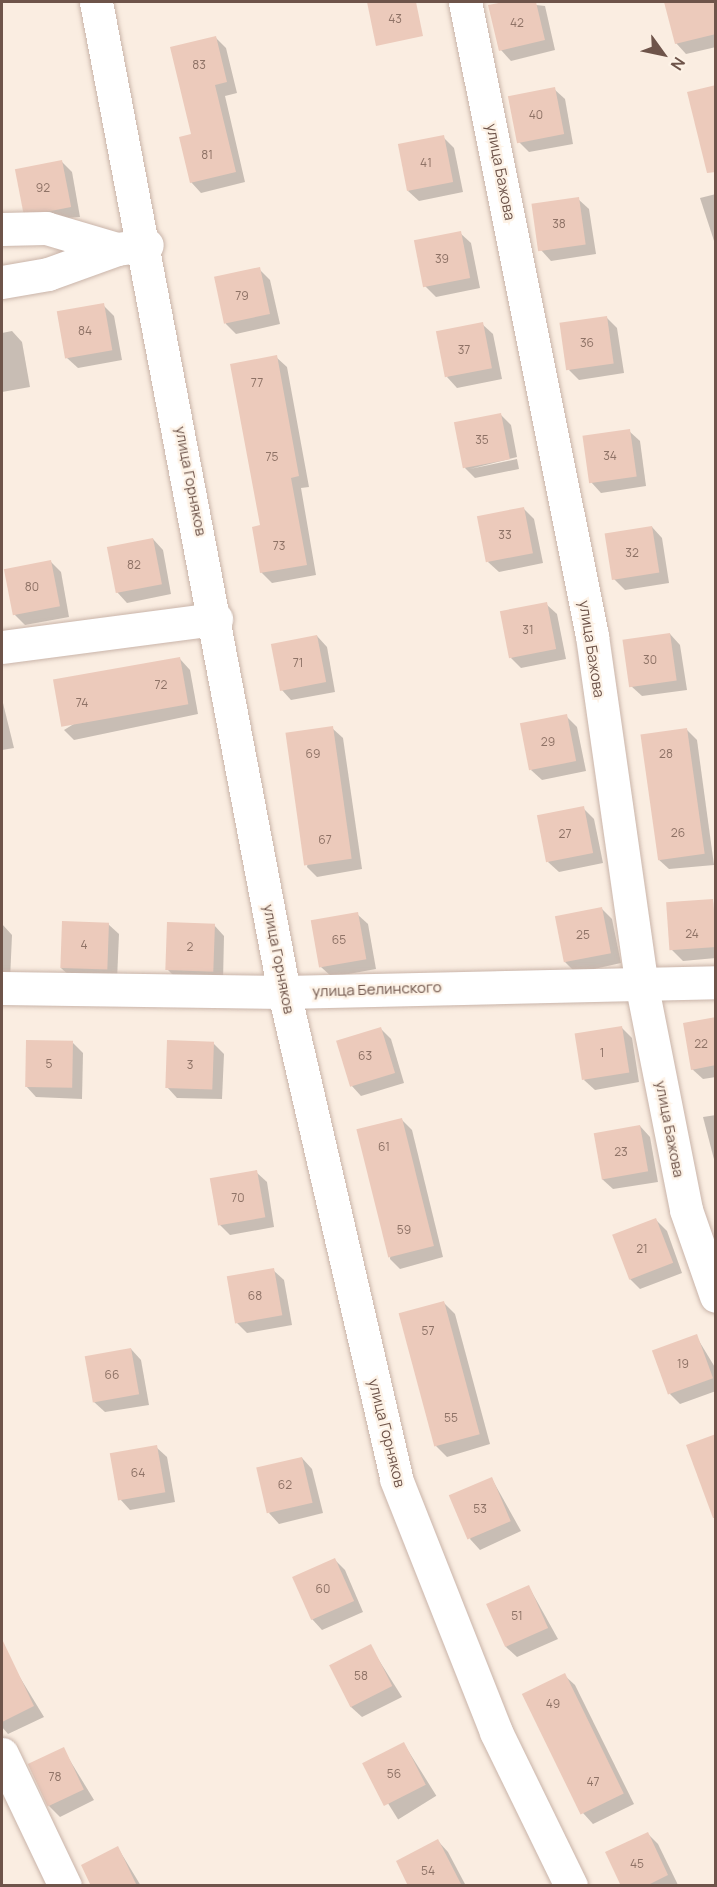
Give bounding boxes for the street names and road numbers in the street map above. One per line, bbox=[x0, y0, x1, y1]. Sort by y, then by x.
street label: улица Бажова bbox=[483, 122, 519, 222]
street label: улица Горняков bbox=[172, 425, 210, 537]
street label: улица Бажова bbox=[575, 599, 609, 699]
street label: улица Горняков bbox=[260, 903, 298, 1015]
street label: улица Белинского bbox=[312, 978, 442, 1000]
street label: улица Бажова bbox=[652, 1079, 688, 1179]
street label: улица Горняков bbox=[365, 1377, 409, 1489]

